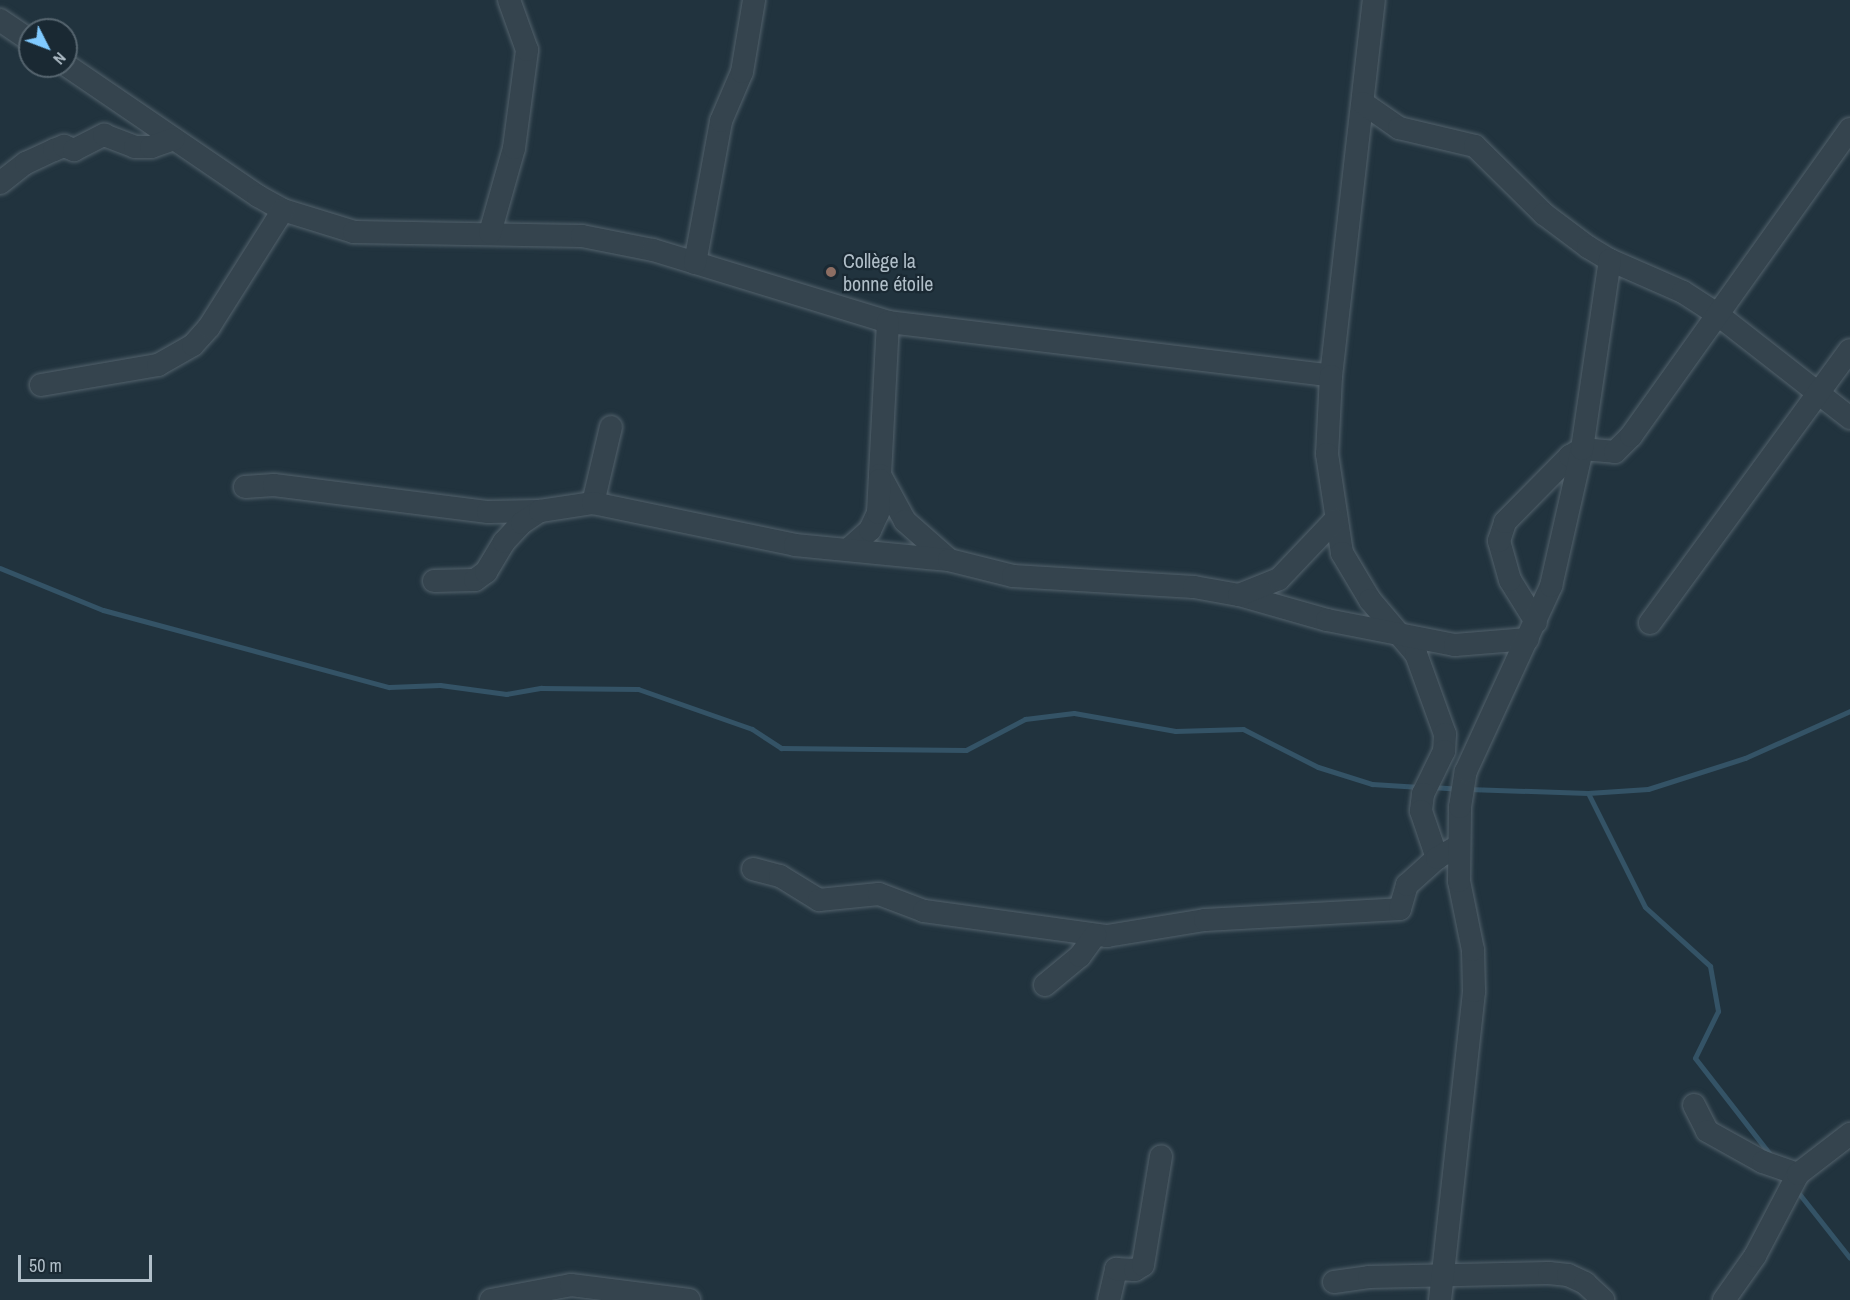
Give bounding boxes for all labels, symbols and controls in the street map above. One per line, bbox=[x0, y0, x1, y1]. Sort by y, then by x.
north arrow bbox=[18, 18, 78, 78]
text: N bbox=[49, 48, 71, 70]
place label: Collège la bonne étoile bbox=[843, 248, 933, 295]
marker: Collège la bonne étoile bbox=[824, 265, 838, 279]
scale bar bbox=[21, 1243, 154, 1281]
text: 50 m bbox=[29, 1253, 62, 1278]

